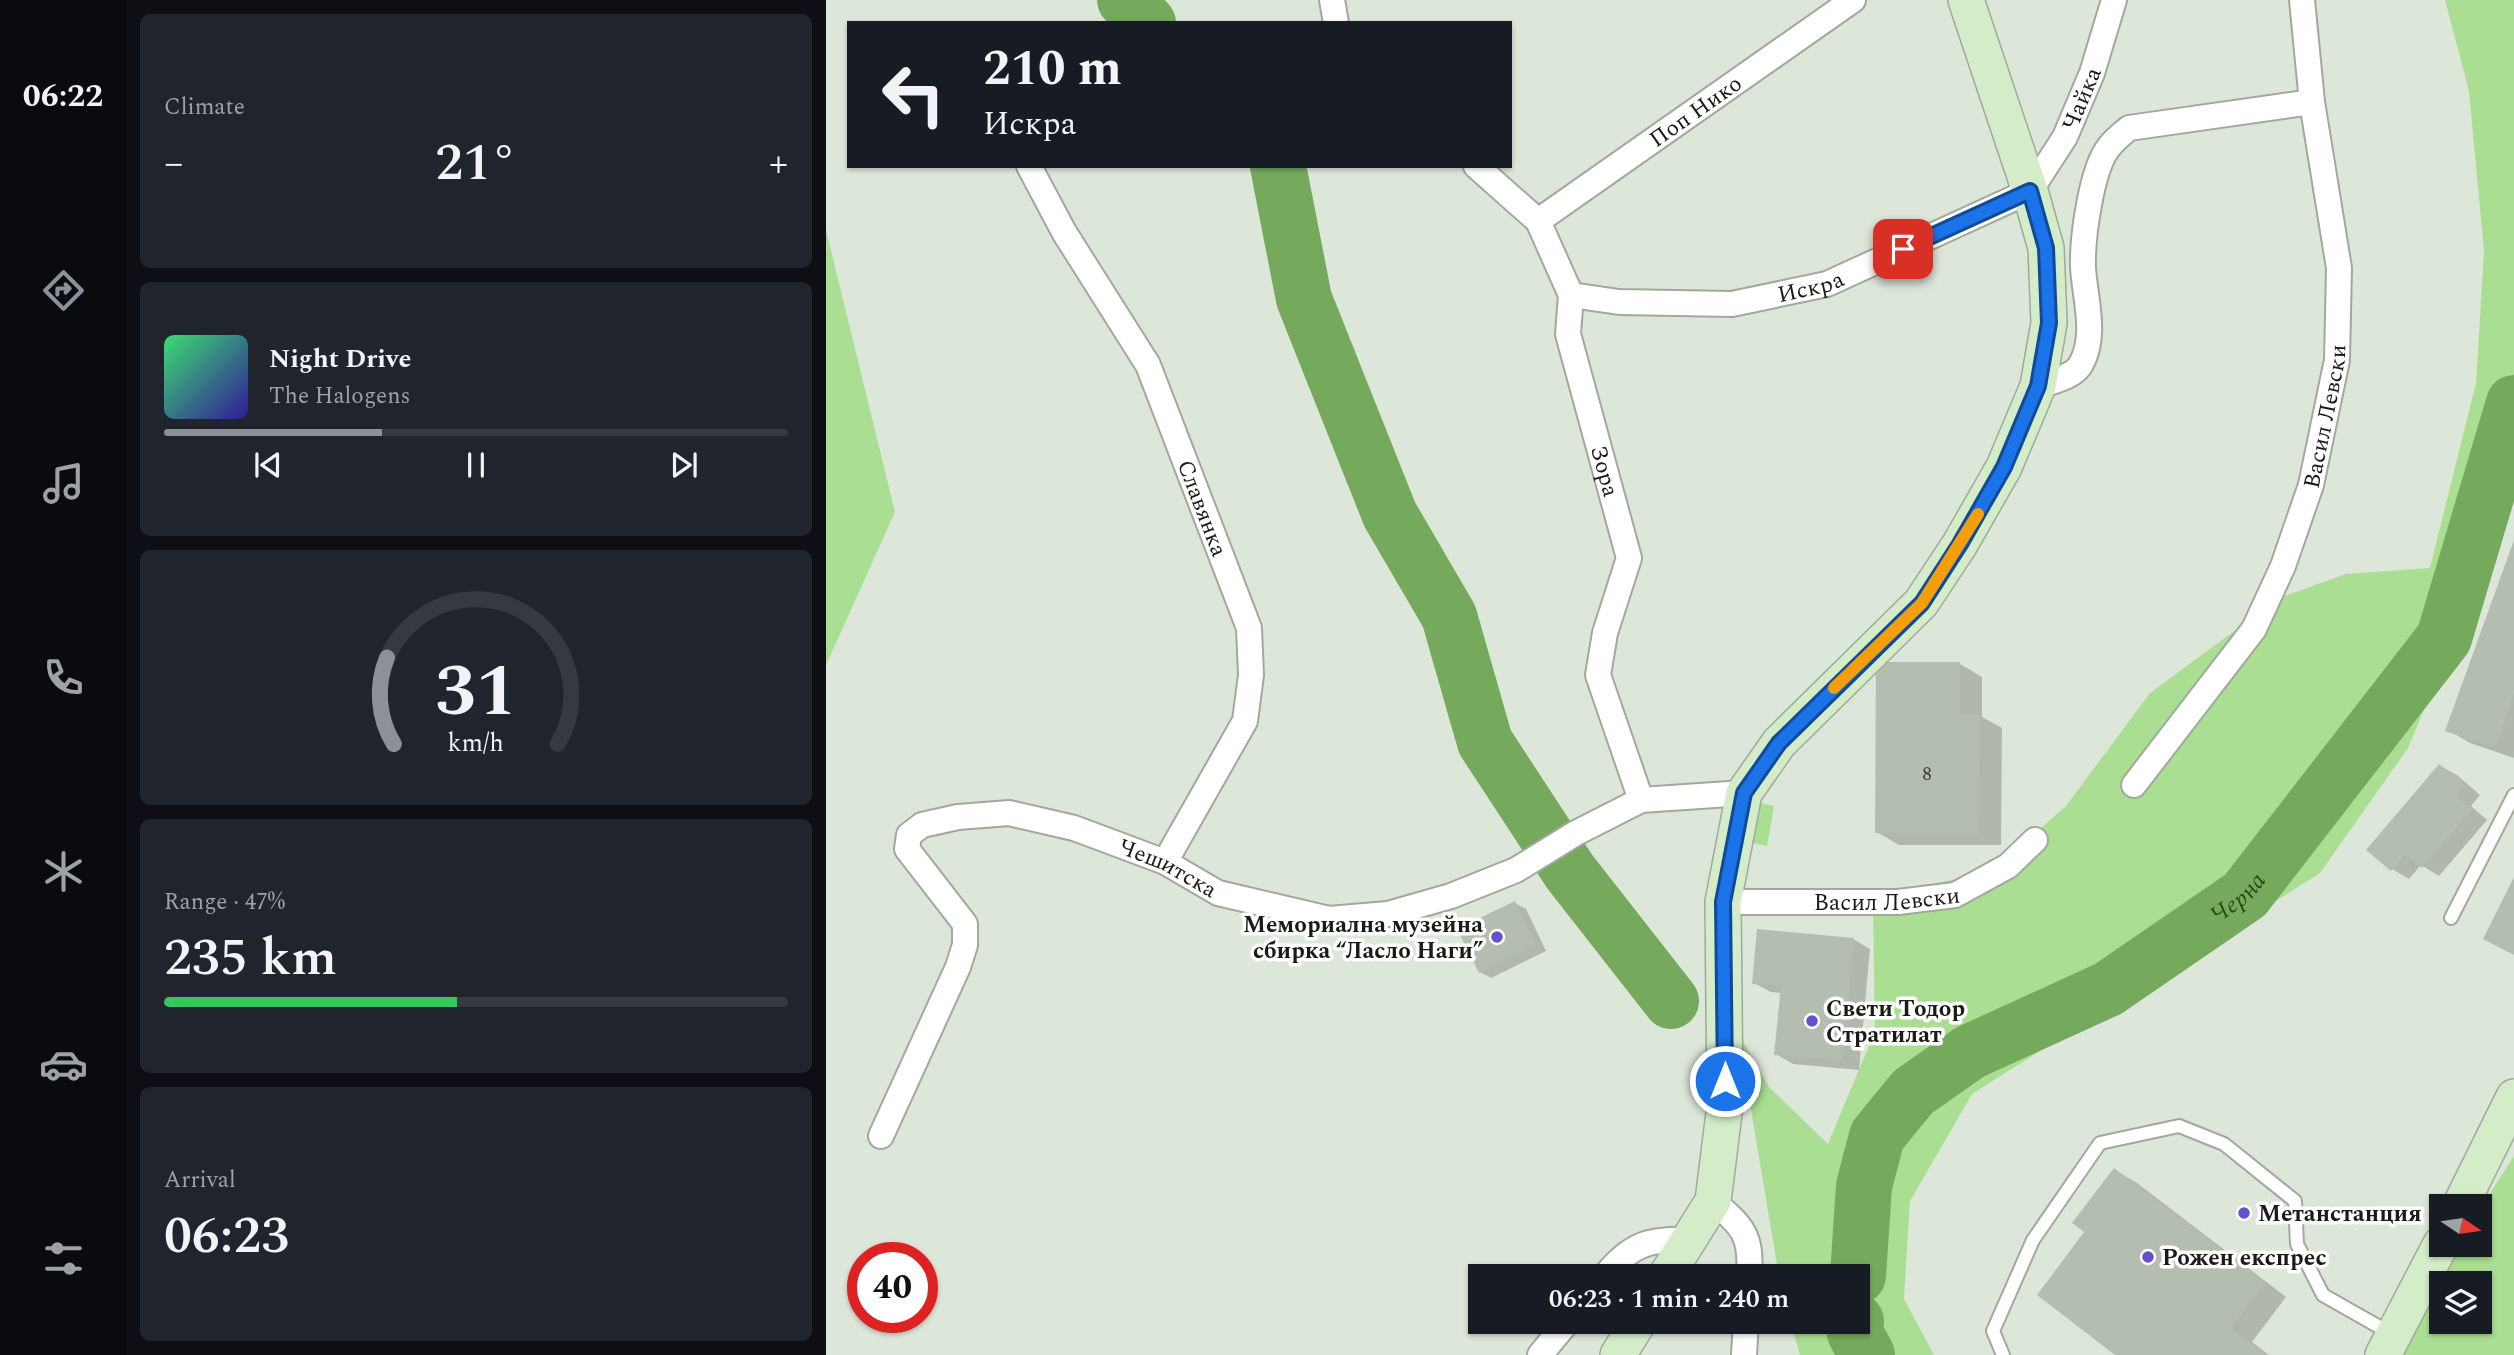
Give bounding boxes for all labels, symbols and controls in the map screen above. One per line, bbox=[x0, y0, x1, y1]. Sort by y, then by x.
text: 210 m bbox=[983, 32, 1122, 107]
icon: left bbox=[868, 49, 959, 140]
street label: Чайка bbox=[2054, 62, 2111, 136]
street label: Поп Нико bbox=[1642, 67, 1750, 157]
text: 06:22 bbox=[23, 72, 103, 121]
text: Climate bbox=[164, 90, 245, 125]
text: Искра bbox=[983, 100, 1076, 149]
text: 21° bbox=[435, 124, 517, 203]
text: − bbox=[164, 135, 183, 193]
text: + bbox=[769, 135, 788, 193]
pin bbox=[1873, 219, 1933, 279]
icon: arrive bbox=[1884, 230, 1922, 268]
street label: Искра bbox=[1775, 262, 1850, 313]
icon: directions bbox=[39, 266, 88, 315]
text: Night Drive bbox=[269, 339, 411, 379]
street label: Васил Левски bbox=[2295, 344, 2356, 492]
text: The Halogens bbox=[269, 379, 411, 414]
street label: Зора bbox=[1580, 442, 1628, 501]
icon: previous bbox=[249, 446, 287, 484]
icon: pause bbox=[457, 446, 495, 484]
icon: next bbox=[665, 446, 703, 484]
street label: Славянка bbox=[1167, 455, 1236, 562]
icon: music bbox=[39, 459, 88, 508]
text: 31 bbox=[435, 637, 517, 748]
icon: phone bbox=[39, 653, 88, 702]
text: km/h bbox=[448, 724, 504, 762]
house number: 8 bbox=[1922, 760, 1932, 789]
street label: Чешитска bbox=[1113, 830, 1223, 908]
icon: climate bbox=[39, 847, 88, 896]
water label: Черна bbox=[2203, 865, 2275, 933]
street label: Васил Левски bbox=[1814, 879, 1962, 921]
text: Range · 47% bbox=[164, 885, 285, 920]
place label: Мемориална музейна сбирка “Ласло Наги” bbox=[1243, 908, 1483, 969]
text: 235 km bbox=[164, 919, 337, 998]
marker: Мемориална музейна сбирка “Ласло Наги” bbox=[1489, 929, 1505, 945]
place label: Свети Тодор Стратилат bbox=[1826, 992, 1965, 1053]
marker: Свети Тодор Стратилат bbox=[1804, 1013, 1820, 1029]
icon: car bbox=[39, 1040, 88, 1089]
position arrow bbox=[1688, 1044, 1762, 1118]
text: Arrival bbox=[164, 1163, 236, 1198]
north arrow bbox=[2429, 1194, 2492, 1256]
map controls bbox=[2429, 1194, 2492, 1334]
text: 06:23 bbox=[164, 1197, 289, 1276]
place label: Метанстанция bbox=[2258, 1197, 2422, 1232]
marker: Метанстанция bbox=[2236, 1205, 2252, 1221]
icon: filters bbox=[39, 1234, 88, 1283]
place label: Рожен експрес bbox=[2162, 1241, 2327, 1276]
speed limit sign: 40 bbox=[847, 1242, 938, 1333]
marker: Рожен експрес bbox=[2140, 1249, 2156, 1265]
button: layers bbox=[2429, 1271, 2492, 1334]
text: 06:23 · 1 min · 240 m bbox=[1549, 1279, 1789, 1319]

